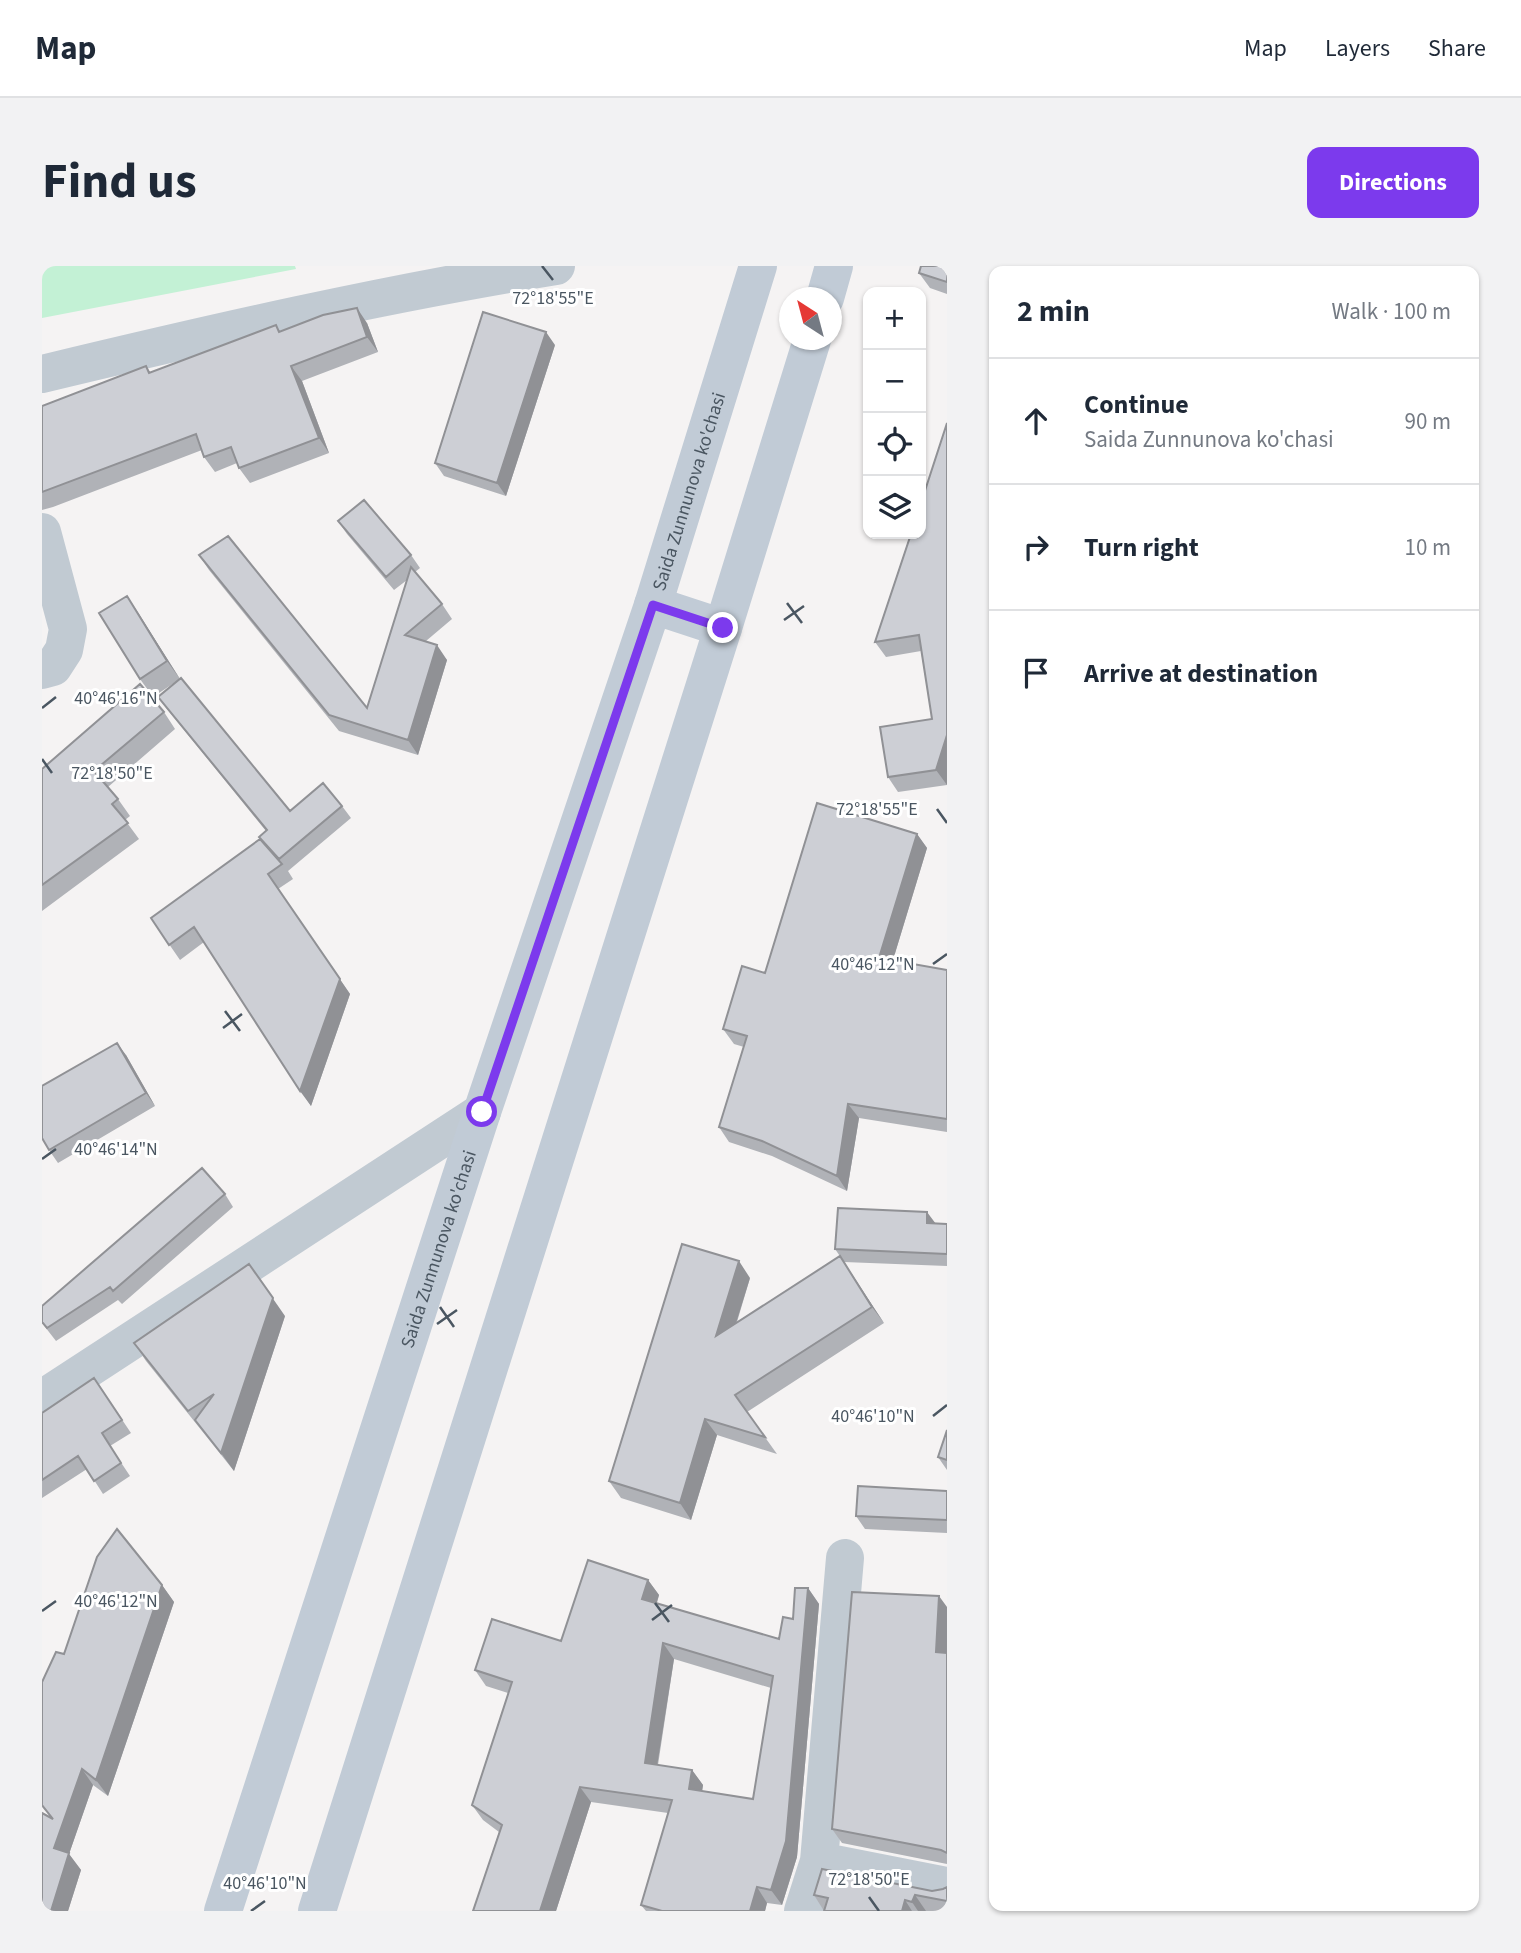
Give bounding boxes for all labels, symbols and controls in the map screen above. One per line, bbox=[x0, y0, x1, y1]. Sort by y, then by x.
text: Map bbox=[35, 25, 96, 72]
text: Map bbox=[1244, 31, 1287, 66]
text: Layers bbox=[1325, 31, 1390, 66]
text: Share bbox=[1428, 31, 1486, 66]
text: Find us bbox=[42, 147, 197, 217]
button: Directions bbox=[1307, 147, 1479, 218]
text: 72°18'55"E bbox=[512, 286, 594, 311]
north arrow bbox=[779, 287, 842, 350]
map controls bbox=[863, 287, 926, 539]
button: + bbox=[863, 287, 926, 350]
text: 2 min bbox=[1017, 290, 1090, 333]
text: Walk · 100 m bbox=[1332, 295, 1451, 328]
button: − bbox=[863, 350, 926, 413]
text: Continue bbox=[1084, 386, 1189, 423]
street label: Saida Zunnunova ko'chasi bbox=[646, 389, 733, 594]
icon: ahead bbox=[1017, 402, 1055, 440]
text: 90 m bbox=[1404, 405, 1451, 438]
button: locate bbox=[863, 413, 926, 476]
text: Saida Zunnunova ko'chasi bbox=[1084, 423, 1334, 456]
button: layers bbox=[863, 476, 926, 539]
icon: right bbox=[1017, 528, 1055, 566]
text: Turn right bbox=[1084, 529, 1199, 566]
text: 10 m bbox=[1404, 531, 1451, 564]
route end bbox=[707, 612, 738, 643]
icon: arrive bbox=[1017, 654, 1055, 692]
text: Arrive at destination bbox=[1084, 655, 1318, 692]
text: 40°46'16"N bbox=[74, 686, 158, 711]
text: 72°18'50"E bbox=[71, 761, 153, 786]
text: 72°18'55"E bbox=[836, 797, 918, 822]
text: 40°46'12"N bbox=[831, 952, 915, 977]
route start bbox=[466, 1096, 497, 1127]
text: 40°46'14"N bbox=[74, 1137, 158, 1162]
street label: Saida Zunnunova ko'chasi bbox=[394, 1147, 484, 1352]
text: 40°46'10"N bbox=[831, 1404, 915, 1429]
text: 40°46'12"N bbox=[74, 1589, 158, 1614]
text: 72°18'50"E bbox=[828, 1867, 910, 1892]
text: 40°46'10"N bbox=[223, 1871, 307, 1896]

